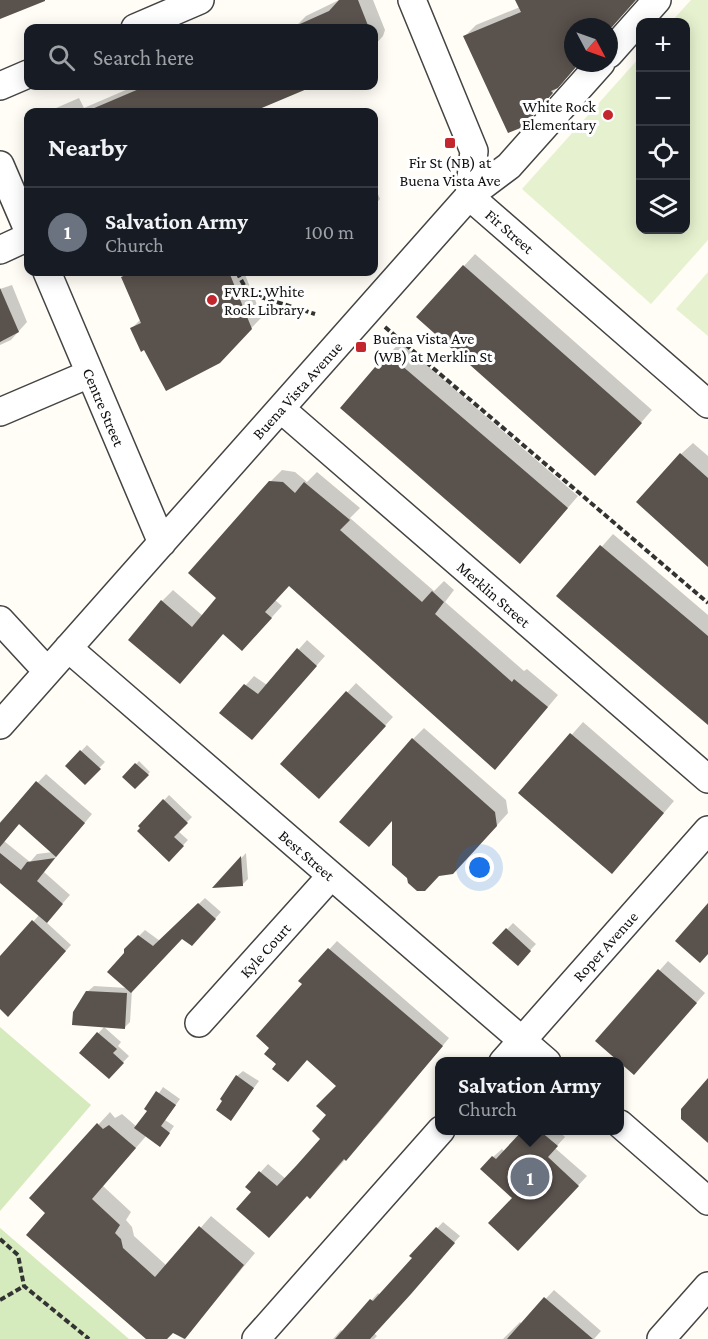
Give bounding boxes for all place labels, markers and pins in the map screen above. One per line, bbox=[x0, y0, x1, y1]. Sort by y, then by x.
place label: White Rock Elementary bbox=[522, 98, 597, 134]
marker: White Rock Elementary bbox=[601, 108, 615, 122]
marker: Fir St (NB) at Buena Vista Ave bbox=[443, 136, 457, 150]
place label: Fir St (NB) at Buena Vista Ave bbox=[399, 154, 501, 189]
place label: FVRL: White Rock Library bbox=[224, 283, 305, 319]
marker: FVRL: White Rock Library bbox=[205, 293, 219, 307]
place label: Buena Vista Ave (WB) at Merklin St bbox=[373, 330, 493, 366]
marker: Buena Vista Ave (WB) at Merklin St bbox=[354, 340, 368, 354]
pin: 1 bbox=[510, 1154, 550, 1200]

